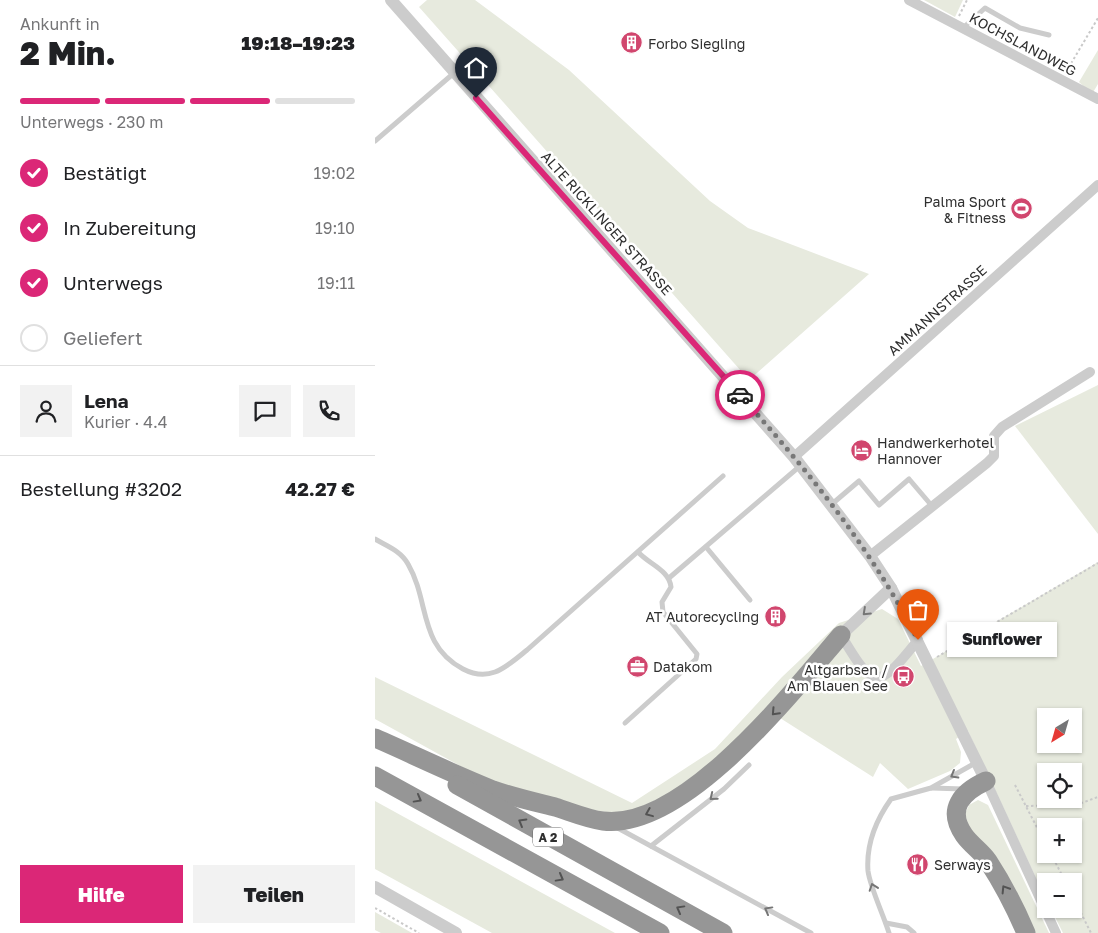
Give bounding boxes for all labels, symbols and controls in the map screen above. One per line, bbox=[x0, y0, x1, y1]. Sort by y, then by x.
street label: KOCHSLANDWEG bbox=[967, 9, 1080, 79]
text: Ankunft in bbox=[20, 14, 100, 34]
text: 19:18–19:23 bbox=[241, 31, 355, 54]
building icon: Forbo Siegling bbox=[620, 31, 644, 55]
text: 2 Min. bbox=[20, 34, 116, 72]
place label: Forbo Siegling bbox=[648, 35, 745, 52]
pin bbox=[455, 47, 497, 98]
icon: home bbox=[462, 54, 490, 82]
text: Unterwegs · 230 m bbox=[20, 112, 164, 132]
street label: ALTE RICKLINGER STRASSE bbox=[538, 148, 676, 298]
icon: check bbox=[20, 159, 48, 187]
text: Bestätigt bbox=[63, 161, 147, 184]
text: 19:02 bbox=[314, 163, 355, 183]
place label: Palma Sport & Fitness bbox=[923, 193, 1006, 226]
sports icon: Palma Sport & Fitness bbox=[1010, 197, 1034, 221]
icon: check bbox=[20, 214, 48, 242]
text: In Zubereitung bbox=[63, 216, 196, 239]
text: 19:10 bbox=[315, 218, 355, 238]
street label: AMMANNSTRASSE bbox=[884, 261, 990, 359]
icon: check bbox=[20, 269, 48, 297]
text: Unterwegs bbox=[63, 271, 163, 294]
text: 19:11 bbox=[317, 273, 355, 293]
text: Geliefert bbox=[63, 326, 143, 349]
courier bbox=[715, 370, 765, 420]
icon: car bbox=[726, 381, 754, 409]
button: person bbox=[20, 385, 72, 437]
button: chat bbox=[239, 385, 291, 437]
button: phone bbox=[303, 385, 355, 437]
text: Lena bbox=[84, 389, 129, 412]
text: Kurier · 4.4 bbox=[84, 412, 168, 432]
place label: Handwerkerhotel Hannover bbox=[877, 434, 994, 467]
hotel icon: Handwerkerhotel Hannover bbox=[849, 438, 873, 462]
text: Bestellung #3202 bbox=[20, 477, 182, 500]
text: 42.27 € bbox=[285, 477, 355, 500]
pin bbox=[897, 589, 939, 640]
icon: bag bbox=[904, 596, 932, 624]
building icon: AT Autorecycling bbox=[763, 604, 787, 628]
one-way arrow bbox=[863, 606, 872, 615]
place label: AT Autorecycling bbox=[646, 608, 759, 625]
callout: Sunflower bbox=[948, 622, 1058, 658]
text: Sunflower bbox=[962, 629, 1042, 649]
office icon: Datakom bbox=[625, 654, 649, 678]
place label: Datakom bbox=[653, 658, 713, 675]
place label: Altgarbsen / Am Blauen See bbox=[787, 661, 888, 694]
bus stop icon: Altgarbsen / Am Blauen See bbox=[892, 665, 916, 689]
one-way arrow bbox=[772, 706, 781, 715]
north arrow bbox=[1037, 708, 1083, 752]
map controls bbox=[1037, 708, 1082, 918]
button: locate bbox=[1037, 763, 1082, 808]
one-way arrow bbox=[951, 768, 960, 778]
one-way arrow bbox=[710, 792, 719, 800]
one-way arrow bbox=[412, 793, 421, 803]
one-way arrow bbox=[645, 807, 654, 817]
button: + bbox=[1037, 818, 1082, 863]
one-way arrow bbox=[519, 819, 528, 829]
road number: A 2 bbox=[533, 828, 563, 846]
restaurant icon: Serways bbox=[906, 852, 930, 876]
place label: Serways bbox=[934, 856, 991, 873]
button: Hilfe bbox=[20, 865, 183, 923]
button: Teilen bbox=[193, 865, 355, 923]
one-way arrow bbox=[554, 872, 563, 882]
button: − bbox=[1037, 873, 1082, 918]
one-way arrow bbox=[869, 883, 879, 891]
one-way arrow bbox=[1002, 885, 1012, 894]
one-way arrow bbox=[676, 906, 685, 916]
one-way arrow bbox=[765, 906, 774, 916]

